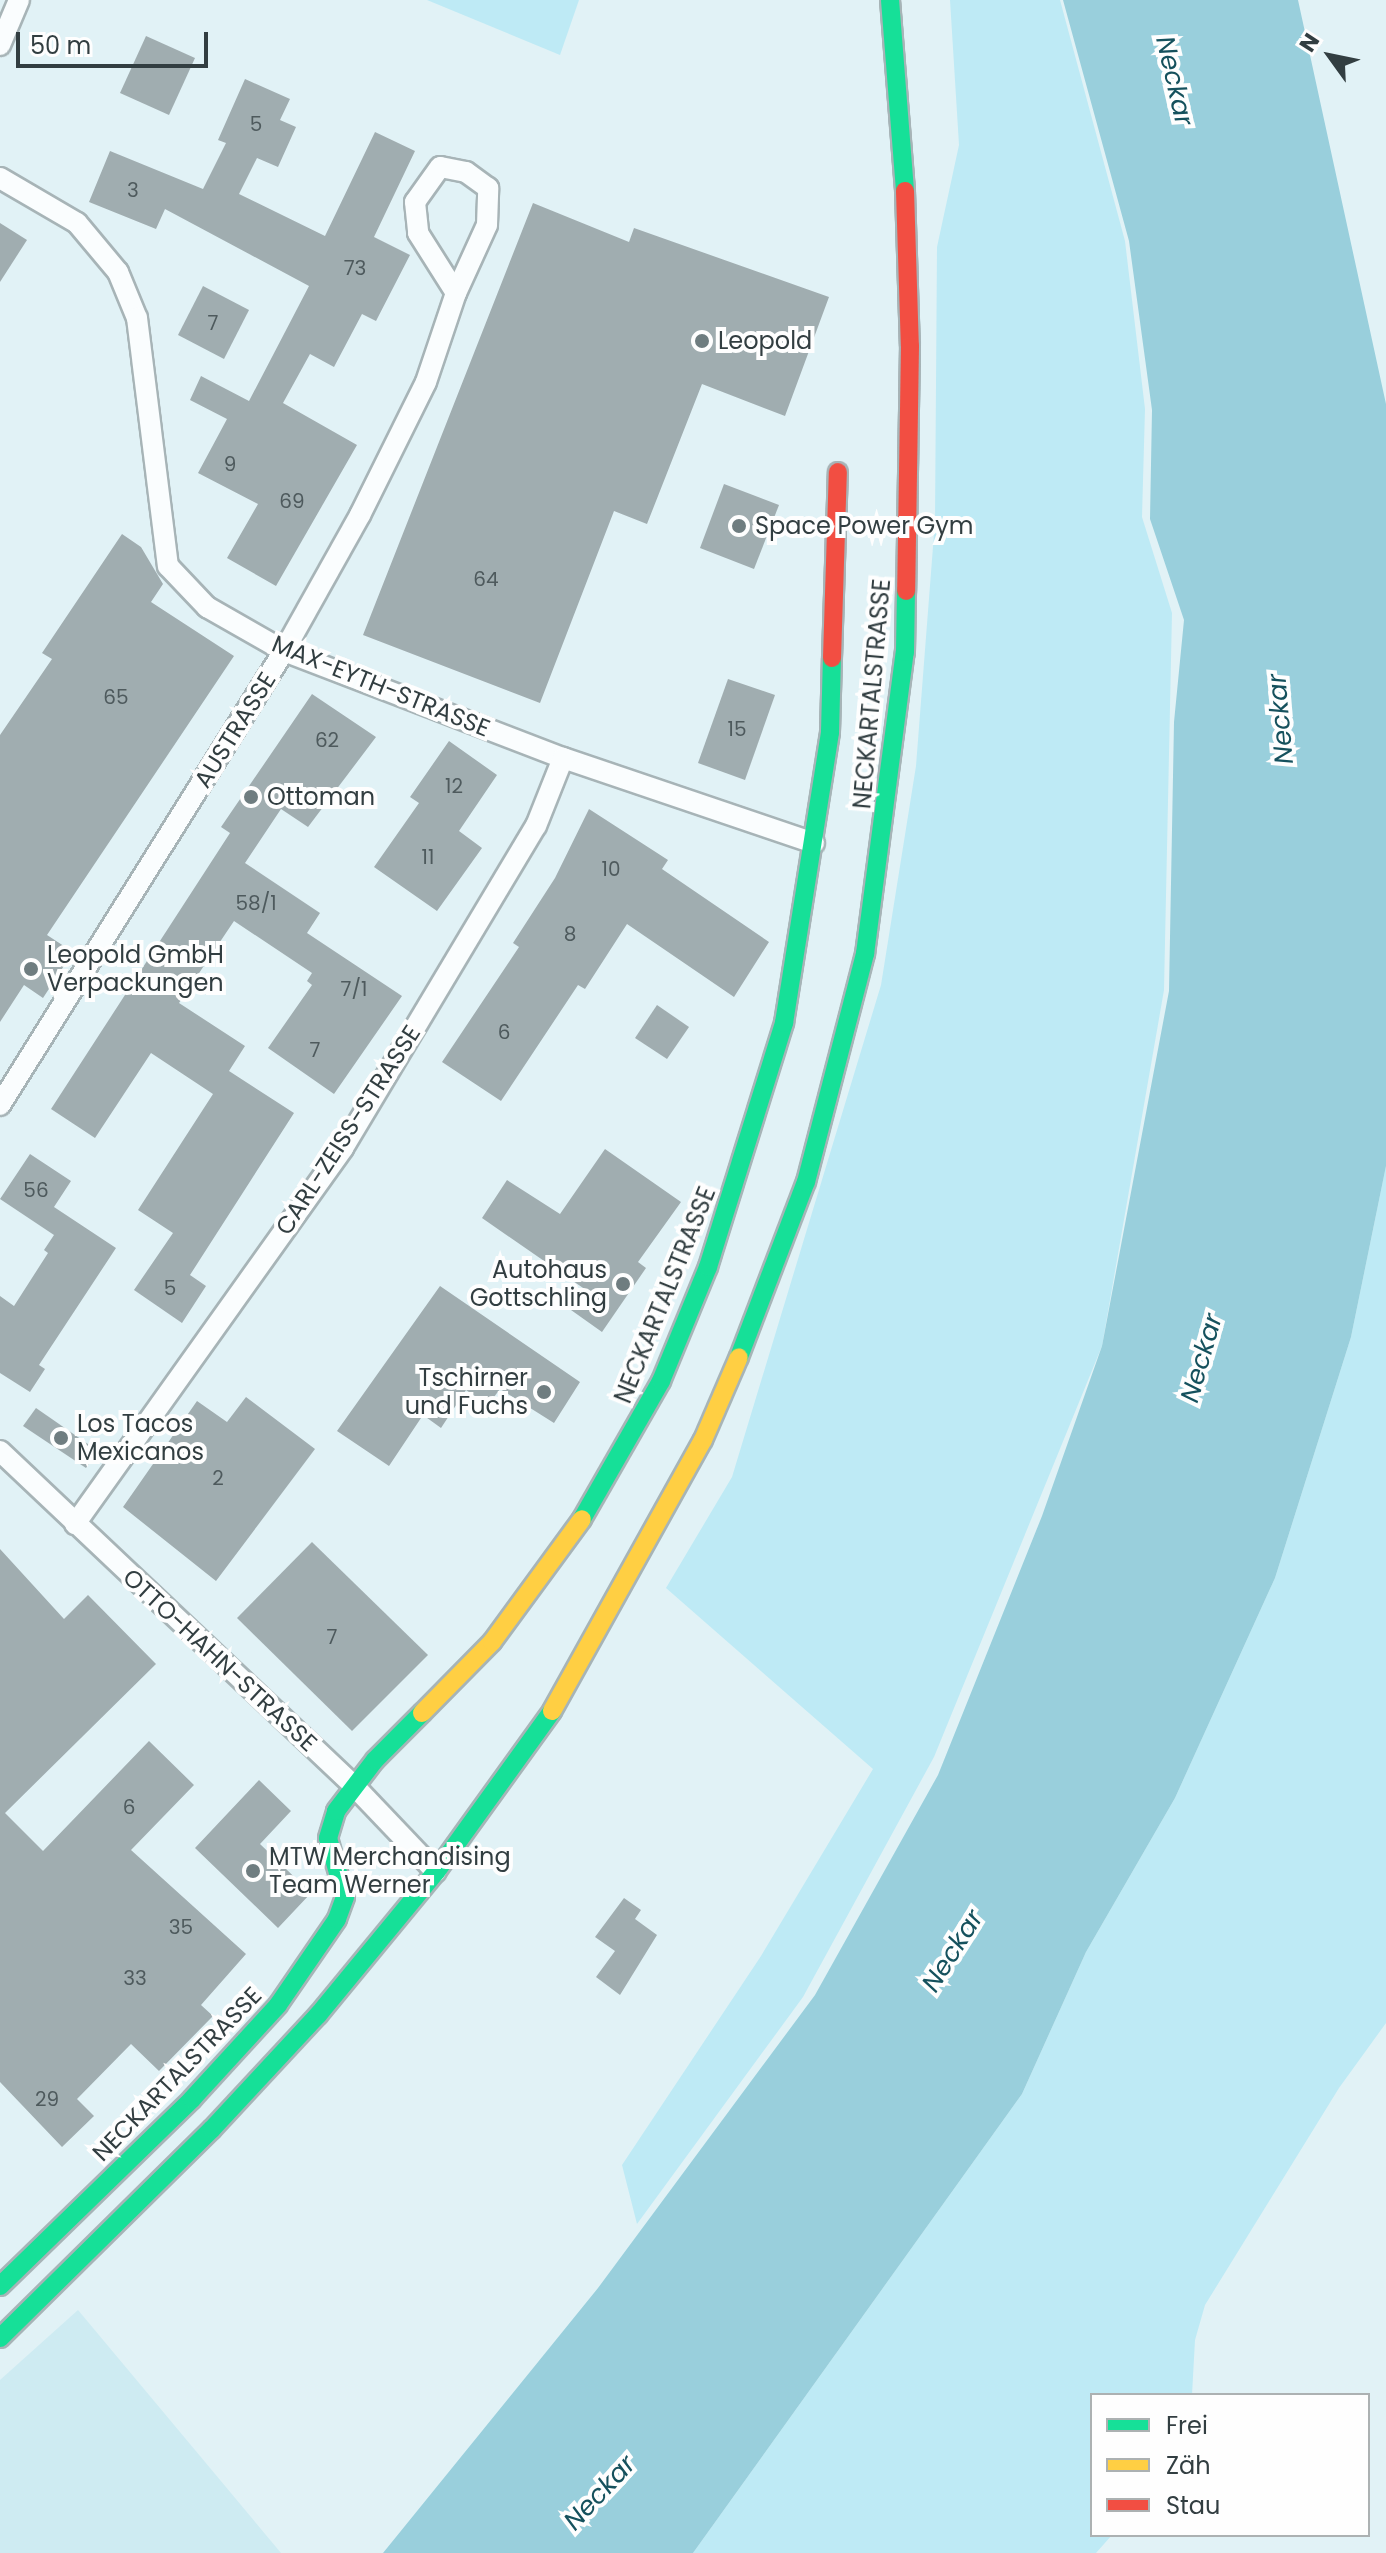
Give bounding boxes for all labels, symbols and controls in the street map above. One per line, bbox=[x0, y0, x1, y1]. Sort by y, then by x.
scale bar bbox=[20, 16, 212, 66]
north arrow bbox=[1290, 16, 1370, 96]
text: N bbox=[1292, 27, 1327, 58]
text: 50 m bbox=[30, 29, 91, 62]
water label: Neckar bbox=[1149, 33, 1199, 129]
house number: 5 bbox=[250, 112, 262, 136]
house number: 3 bbox=[127, 178, 139, 202]
house number: 73 bbox=[344, 256, 366, 280]
house number: 7 bbox=[208, 311, 218, 335]
place label: Leopold bbox=[718, 327, 812, 355]
marker: Leopold bbox=[693, 332, 711, 350]
house number: 9 bbox=[224, 452, 236, 476]
house number: 69 bbox=[279, 489, 305, 513]
place label: Space Power Gym bbox=[755, 512, 973, 540]
marker: Space Power Gym bbox=[730, 517, 748, 535]
house number: 64 bbox=[473, 567, 499, 591]
street label: NECKARTALSTRASSE bbox=[848, 578, 896, 810]
street label: MAX-EYTH-STRASSE bbox=[268, 629, 494, 743]
street label: AUSTRASSE bbox=[188, 667, 282, 793]
water label: Neckar bbox=[1262, 672, 1300, 766]
house number: 65 bbox=[103, 685, 129, 709]
house number: 15 bbox=[728, 717, 746, 741]
house number: 62 bbox=[315, 728, 339, 752]
house number: 12 bbox=[445, 774, 463, 798]
place label: Ottoman bbox=[267, 783, 375, 811]
marker: Ottoman bbox=[242, 788, 260, 806]
house number: 11 bbox=[422, 845, 434, 869]
house number: 10 bbox=[602, 857, 620, 881]
house number: 58/1 bbox=[235, 891, 277, 915]
house number: 8 bbox=[564, 922, 576, 946]
place label: Leopold GmbH Verpackungen bbox=[47, 941, 224, 997]
marker: Leopold GmbH Verpackungen bbox=[22, 960, 40, 978]
house number: 7/1 bbox=[341, 977, 367, 1001]
street label: CARL-ZEISS-STRASSE bbox=[270, 1020, 426, 1240]
house number: 6 bbox=[498, 1020, 510, 1044]
house number: 7 bbox=[310, 1038, 320, 1062]
house number: 56 bbox=[23, 1178, 49, 1202]
street label: NECKARTALSTRASSE bbox=[608, 1183, 722, 1407]
place label: Autohaus Gottschling bbox=[470, 1256, 607, 1312]
marker: Autohaus Gottschling bbox=[614, 1275, 632, 1293]
house number: 5 bbox=[164, 1276, 176, 1300]
water label: Neckar bbox=[1174, 1310, 1230, 1406]
place label: Tschirner und Fuchs bbox=[405, 1364, 528, 1420]
marker: Tschirner und Fuchs bbox=[535, 1383, 553, 1401]
place label: Los Tacos Mexicanos bbox=[77, 1410, 204, 1466]
marker: Los Tacos Mexicanos bbox=[52, 1429, 70, 1447]
house number: 2 bbox=[212, 1466, 224, 1490]
street label: OTTO-HAHN-STRASSE bbox=[117, 1563, 323, 1757]
house number: 7 bbox=[327, 1625, 337, 1649]
house number: 6 bbox=[123, 1795, 135, 1819]
place label: MTW Merchandising Team Werner bbox=[269, 1843, 511, 1899]
marker: MTW Merchandising Team Werner bbox=[244, 1862, 262, 1880]
water label: Neckar bbox=[916, 1904, 990, 1998]
house number: 35 bbox=[169, 1915, 193, 1939]
house number: 33 bbox=[123, 1966, 147, 1990]
street label: NECKARTALSTRASSE bbox=[87, 1981, 267, 2167]
house number: 29 bbox=[35, 2087, 59, 2111]
legend bbox=[1090, 2393, 1370, 2537]
text: Frei bbox=[1166, 2409, 1208, 2442]
water label: Neckar bbox=[558, 2449, 642, 2537]
text: Zäh bbox=[1166, 2449, 1211, 2482]
text: Stau bbox=[1166, 2489, 1220, 2522]

